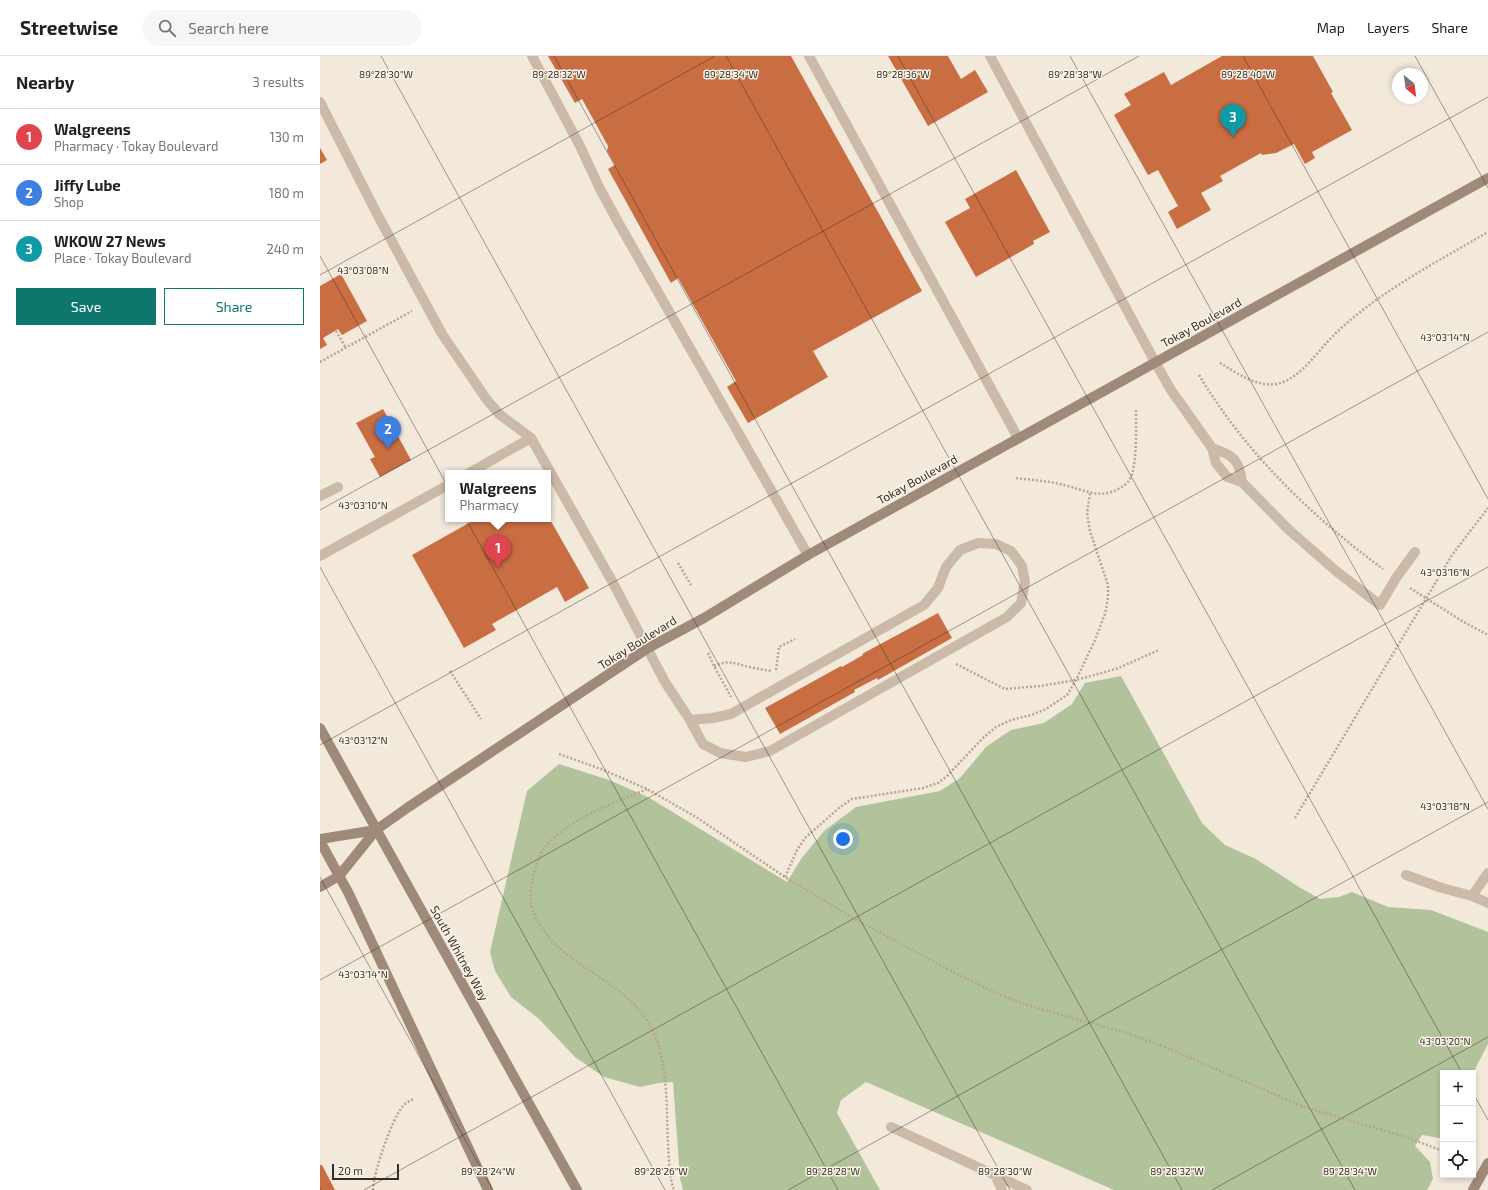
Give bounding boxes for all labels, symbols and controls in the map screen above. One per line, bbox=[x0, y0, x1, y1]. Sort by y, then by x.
search box bbox=[142, 10, 422, 46]
text: Streetwise bbox=[20, 16, 118, 39]
icon: search bbox=[156, 17, 178, 39]
text: Search here bbox=[188, 19, 269, 37]
text: Map bbox=[1317, 19, 1345, 36]
text: Layers bbox=[1367, 19, 1409, 36]
text: Share bbox=[1431, 19, 1468, 36]
text: 89°28'30"W bbox=[359, 68, 413, 80]
text: 89°28'32"W bbox=[532, 68, 586, 80]
text: 89°28'34"W bbox=[704, 68, 758, 80]
text: 89°28'36"W bbox=[876, 68, 930, 80]
text: 89°28'38"W bbox=[1048, 68, 1102, 80]
text: 89°28'40"W bbox=[1221, 68, 1276, 80]
north arrow bbox=[1392, 68, 1428, 104]
text: Nearby bbox=[16, 72, 74, 92]
text: 3 results bbox=[253, 74, 304, 90]
pin: 3 bbox=[1220, 104, 1246, 137]
text: Walgreens bbox=[54, 120, 131, 138]
text: 1 bbox=[26, 129, 32, 145]
text: 130 m bbox=[269, 129, 304, 145]
text: Pharmacy · Tokay Boulevard bbox=[54, 138, 219, 154]
text: Jiffy Lube bbox=[54, 176, 121, 194]
text: 2 bbox=[25, 185, 33, 201]
text: 180 m bbox=[269, 185, 304, 201]
text: Shop bbox=[54, 194, 84, 210]
text: WKOW 27 News bbox=[54, 232, 166, 250]
text: 3 bbox=[25, 241, 33, 257]
text: 240 m bbox=[267, 241, 304, 257]
text: Place · Tokay Boulevard bbox=[54, 250, 191, 266]
text: 43°03'08"N bbox=[337, 264, 389, 276]
button: Save bbox=[16, 288, 156, 325]
button: Share bbox=[164, 288, 304, 325]
street label: Tokay Boulevard bbox=[1158, 294, 1244, 350]
text: 43°03'14"N bbox=[1420, 331, 1470, 343]
pin: 2 bbox=[375, 416, 401, 449]
street label: Tokay Boulevard bbox=[874, 451, 960, 507]
popup bbox=[445, 470, 551, 522]
text: Walgreens bbox=[460, 479, 536, 497]
text: Pharmacy bbox=[460, 497, 519, 513]
text: 43°03'10"N bbox=[338, 499, 388, 511]
pin: 1 bbox=[485, 535, 511, 568]
text: 43°03'16"N bbox=[1420, 566, 1470, 578]
street label: Tokay Boulevard bbox=[595, 612, 679, 672]
text: 43°03'12"N bbox=[338, 734, 388, 746]
text: 43°03'18"N bbox=[1420, 800, 1470, 812]
your location bbox=[833, 829, 853, 849]
street label: South Whitney Way bbox=[428, 903, 492, 1004]
text: 43°03'14"N bbox=[338, 968, 388, 980]
text: 43°03'20"N bbox=[1419, 1035, 1471, 1047]
map controls bbox=[1440, 1070, 1476, 1178]
button: + bbox=[1440, 1070, 1476, 1106]
button: − bbox=[1440, 1106, 1476, 1142]
button: locate bbox=[1440, 1142, 1476, 1178]
scale bar bbox=[332, 1162, 399, 1181]
text: 20 m bbox=[338, 1164, 363, 1177]
text: 89°28'24"W bbox=[461, 1165, 515, 1177]
text: 89°28'26"W bbox=[634, 1165, 688, 1177]
text: 89°28'28"W bbox=[806, 1165, 860, 1177]
text: 89°28'30"W bbox=[978, 1165, 1032, 1177]
text: 89°28'32"W bbox=[1150, 1165, 1204, 1177]
text: 89°28'34"W bbox=[1323, 1165, 1377, 1177]

